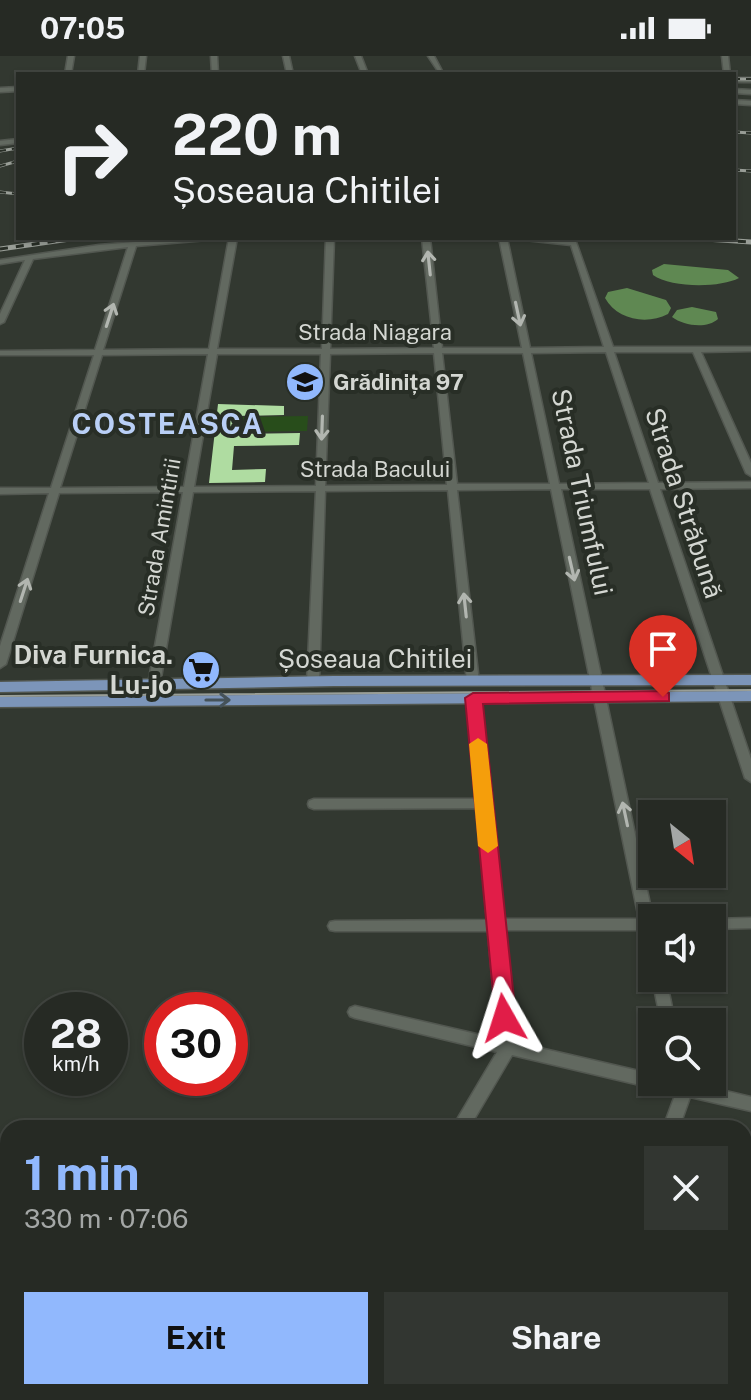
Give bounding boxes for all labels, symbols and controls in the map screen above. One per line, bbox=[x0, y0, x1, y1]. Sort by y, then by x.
text: 07:05 bbox=[40, 10, 125, 46]
text: 220 m bbox=[172, 102, 342, 168]
icon: right bbox=[40, 104, 144, 208]
text: Șoseaua Chitilei bbox=[172, 169, 441, 211]
one-way arrow bbox=[421, 250, 436, 276]
one-way arrow bbox=[511, 301, 526, 327]
one-way arrow bbox=[103, 302, 118, 328]
street label: Strada Niagara bbox=[298, 319, 452, 345]
school or university icon: Grădinița 97 bbox=[284, 361, 326, 403]
place label: Grădinița 97 bbox=[333, 369, 464, 395]
street label: Strada Triumfului bbox=[545, 386, 620, 598]
street label: Strada Străbună bbox=[639, 404, 730, 602]
district label: COSTEASCA bbox=[72, 407, 264, 440]
one-way arrow bbox=[314, 414, 329, 441]
street label: Strada Amintirii bbox=[132, 456, 186, 618]
street label: Strada Bacului bbox=[300, 456, 450, 482]
one-way arrow bbox=[565, 555, 580, 581]
one-way arrow bbox=[17, 577, 32, 603]
one-way arrow bbox=[457, 592, 472, 619]
pin bbox=[629, 615, 697, 697]
icon: arrive bbox=[641, 627, 685, 671]
place label: Diva Furnica. Lu-jo bbox=[14, 639, 173, 700]
street label: Șoseaua Chitilei bbox=[278, 643, 472, 674]
supermarket icon: Diva Furnica. Lu-jo bbox=[180, 649, 222, 691]
one-way arrow bbox=[204, 692, 231, 708]
north arrow bbox=[638, 800, 726, 888]
map controls bbox=[638, 800, 726, 1096]
one-way arrow bbox=[617, 802, 632, 828]
button: sound bbox=[638, 904, 726, 992]
position arrow bbox=[462, 976, 546, 1060]
speed limit sign: 30 bbox=[144, 992, 248, 1096]
button: search bbox=[638, 1008, 726, 1096]
text: 28 bbox=[50, 1010, 102, 1057]
text: km/h bbox=[52, 1052, 100, 1076]
text: 1 min bbox=[24, 1144, 140, 1201]
button: close bbox=[644, 1146, 728, 1230]
text: 330 m · 07:06 bbox=[24, 1203, 188, 1234]
button: Exit bbox=[24, 1292, 368, 1384]
button: Share bbox=[384, 1292, 728, 1384]

